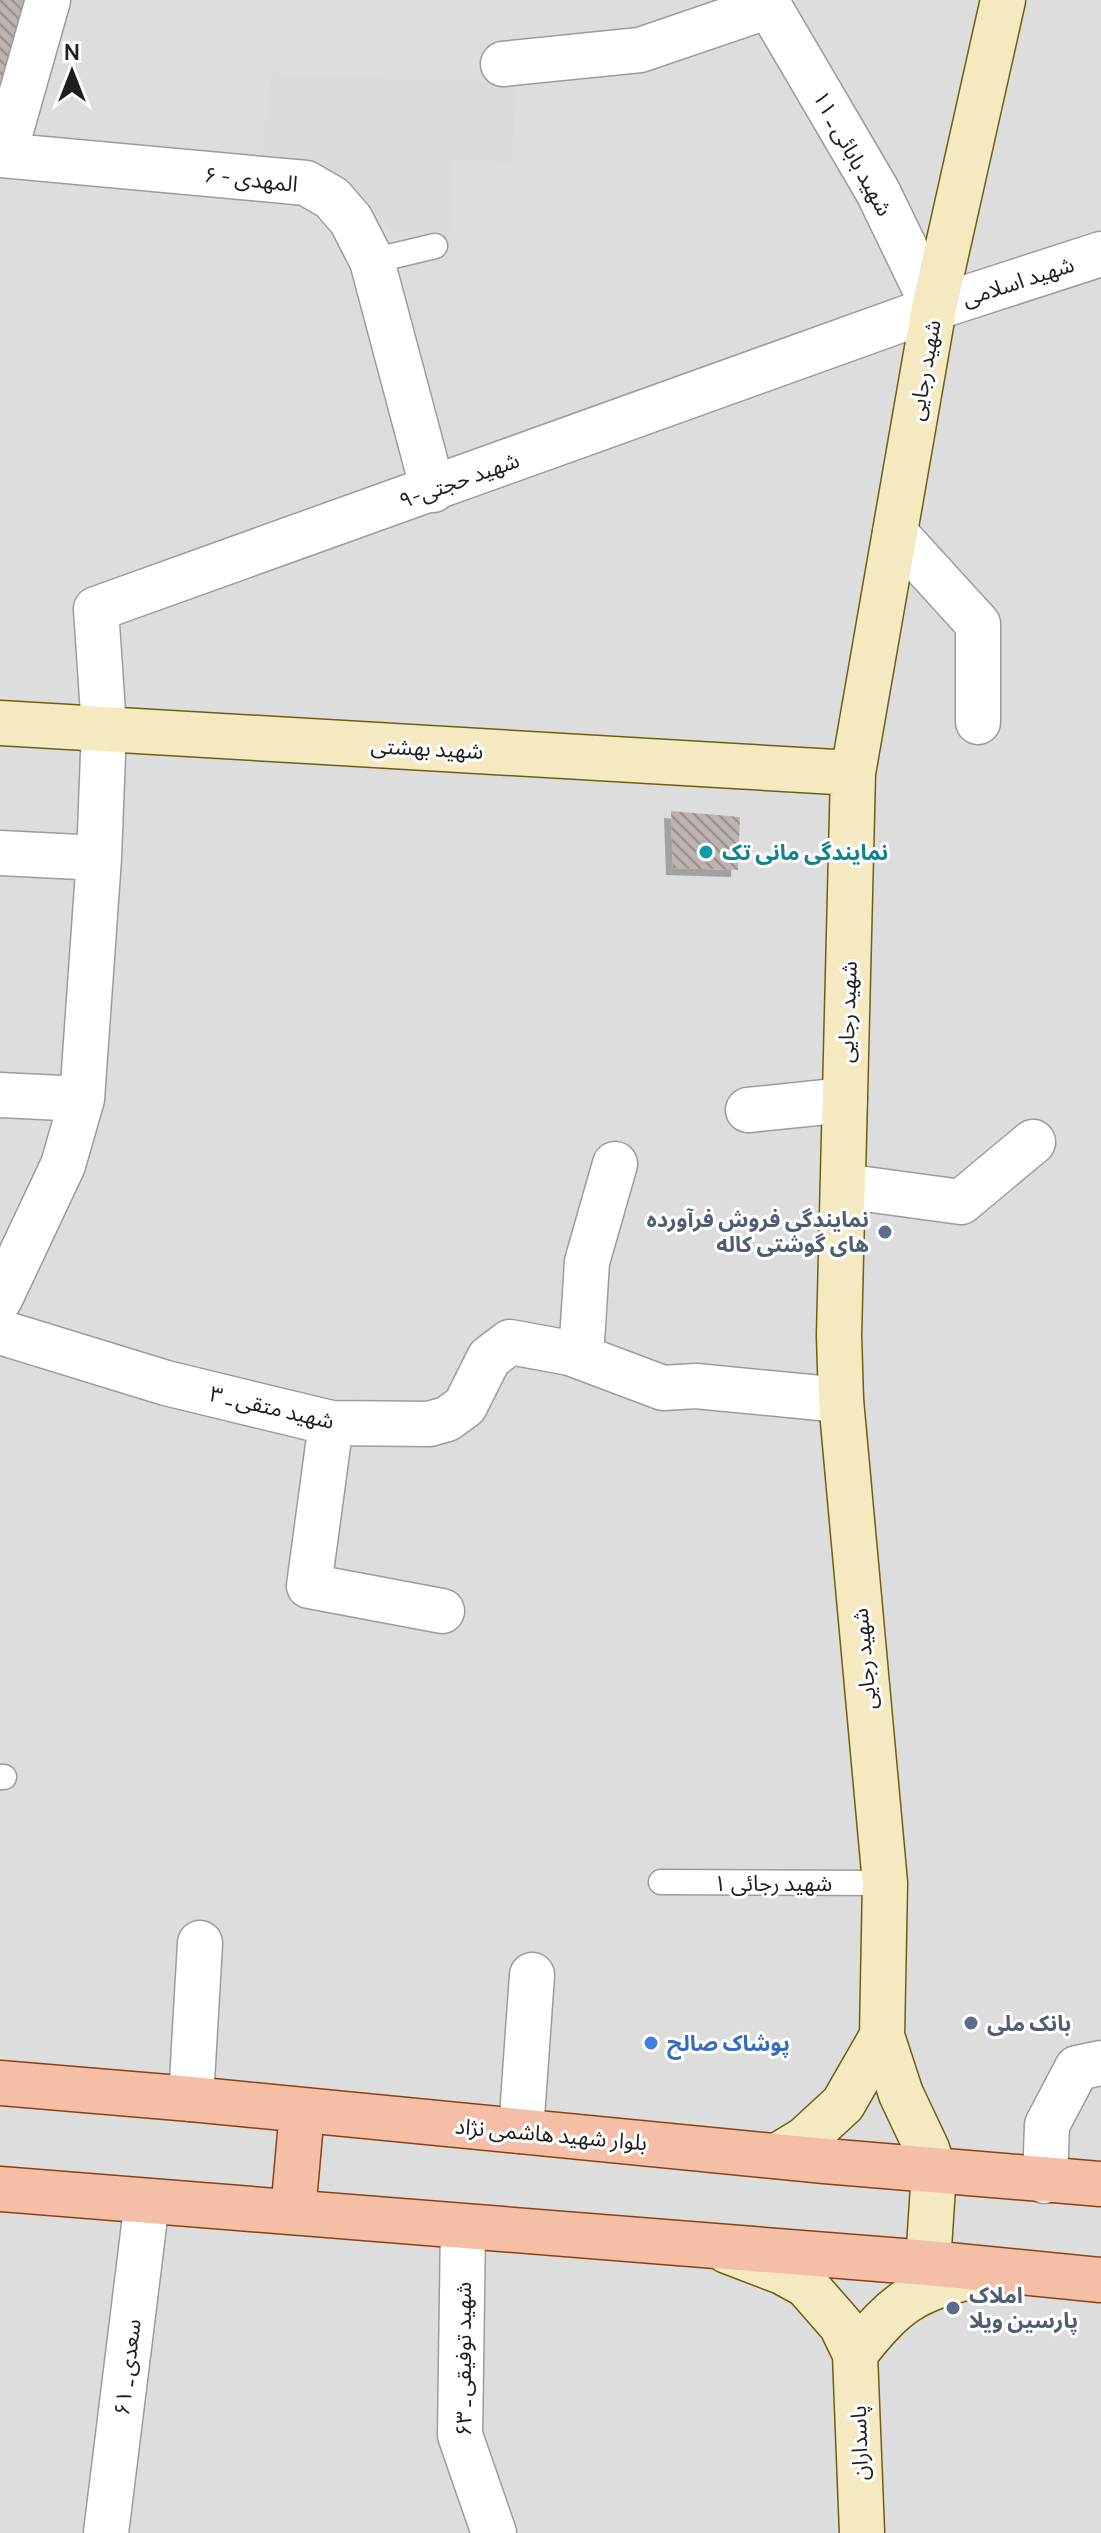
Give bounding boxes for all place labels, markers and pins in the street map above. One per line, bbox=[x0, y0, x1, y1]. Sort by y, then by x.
place label: نمایندگی مانی تک bbox=[722, 837, 888, 867]
marker: نمایندگی مانی تک bbox=[697, 843, 715, 861]
place label: نمایندگی فروش فرآورده های گوشتی کاله bbox=[646, 1204, 869, 1259]
marker: نمایندگی فروش فرآورده های گوشتی کاله bbox=[876, 1223, 894, 1241]
place label: بانک ملی bbox=[987, 2008, 1071, 2038]
marker: بانک ملی bbox=[962, 2014, 980, 2032]
place label: پوشاک صالح bbox=[667, 2028, 790, 2060]
marker: پوشاک صالح bbox=[642, 2034, 660, 2052]
place label: املاک پارسین ویلا bbox=[969, 2280, 1078, 2335]
marker: املاک پارسین ویلا bbox=[944, 2299, 962, 2317]

